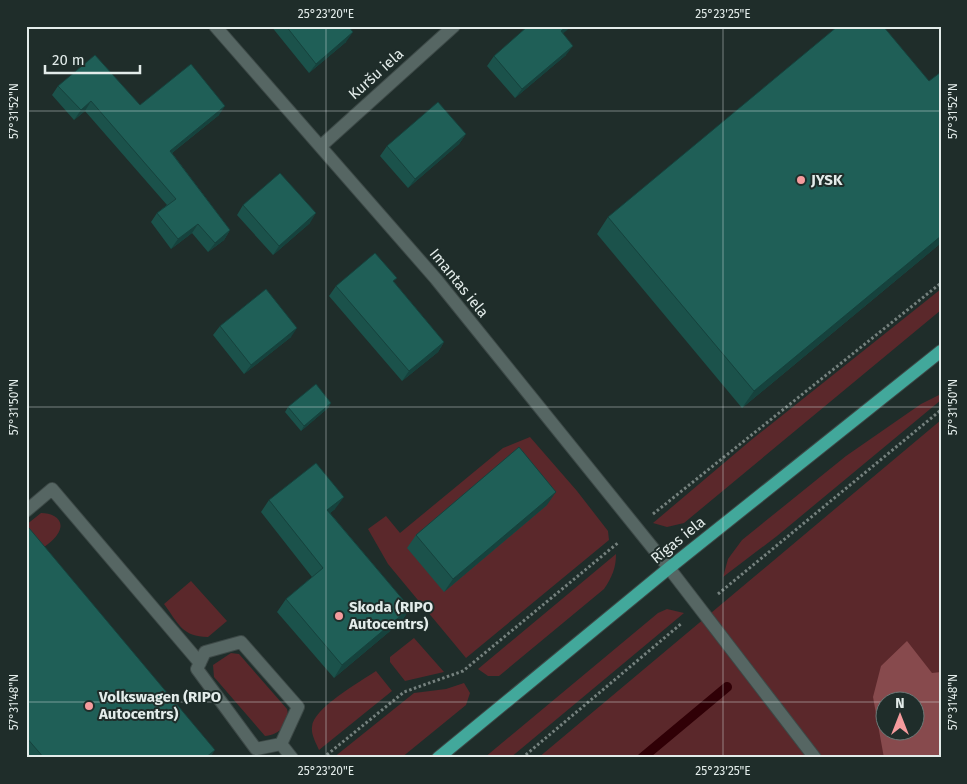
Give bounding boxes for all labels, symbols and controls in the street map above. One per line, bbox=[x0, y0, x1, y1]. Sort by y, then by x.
text: 25°23'20"E bbox=[298, 7, 354, 21]
text: 25°23'25"E bbox=[695, 7, 751, 21]
scale bar bbox=[45, 42, 140, 74]
street label: Kuršu iela bbox=[345, 45, 407, 103]
text: 20 m bbox=[52, 51, 85, 69]
text: 57°31'52"N bbox=[7, 83, 21, 139]
text: 57°31'52"N bbox=[946, 83, 960, 139]
place label: JYSK bbox=[810, 171, 843, 189]
marker: JYSK bbox=[795, 174, 807, 186]
street label: Imantas iela bbox=[426, 245, 492, 321]
text: 57°31'50"N bbox=[7, 379, 21, 435]
text: 57°31'50"N bbox=[946, 379, 960, 435]
street label: Rīgas iela bbox=[647, 513, 709, 567]
place label: Skoda (RIPO Autocentrs) bbox=[348, 598, 433, 633]
marker: Skoda (RIPO Autocentrs) bbox=[333, 610, 345, 622]
text: 57°31'48"N bbox=[7, 674, 21, 730]
text: 57°31'48"N bbox=[946, 674, 960, 730]
place label: Volkswagen (RIPO Autocentrs) bbox=[98, 688, 221, 723]
north arrow bbox=[874, 692, 924, 742]
text: N bbox=[895, 695, 905, 712]
marker: Volkswagen (RIPO Autocentrs) bbox=[83, 700, 95, 712]
text: 25°23'20"E bbox=[298, 764, 354, 778]
text: 25°23'25"E bbox=[695, 764, 751, 778]

